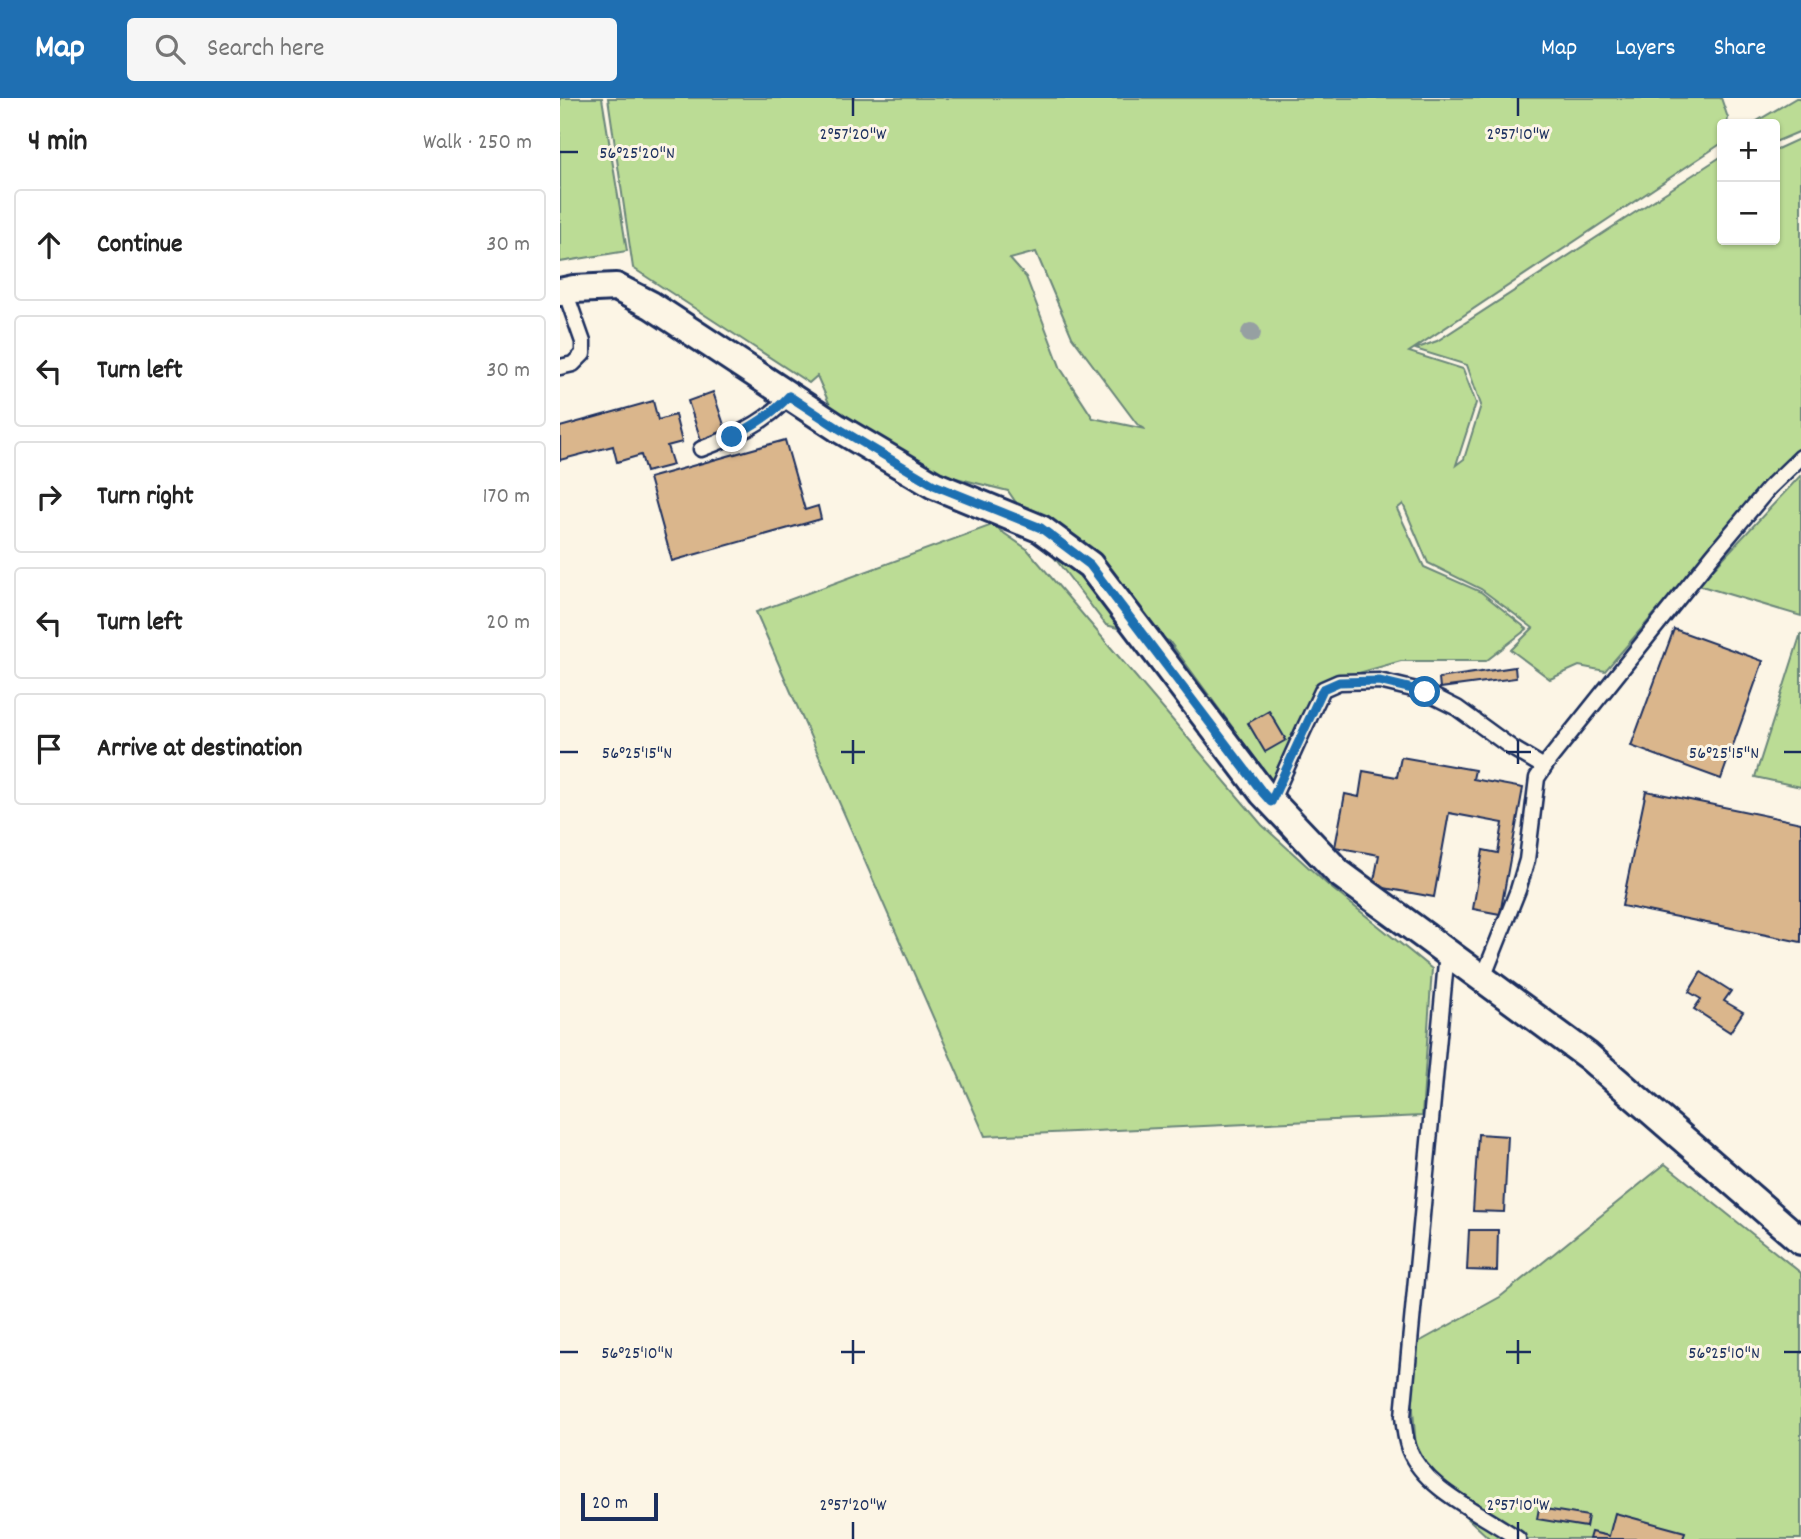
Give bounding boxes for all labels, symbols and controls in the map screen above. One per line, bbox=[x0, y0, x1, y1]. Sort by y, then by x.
search box bbox=[127, 18, 617, 81]
text: Map bbox=[35, 26, 85, 73]
icon: search bbox=[151, 30, 189, 68]
text: Search here bbox=[207, 31, 325, 68]
text: Map bbox=[1541, 32, 1577, 66]
text: Layers bbox=[1615, 32, 1676, 66]
text: Share bbox=[1714, 32, 1766, 66]
map controls bbox=[1717, 119, 1780, 245]
button: + bbox=[1717, 119, 1780, 182]
text: 4 min bbox=[28, 122, 87, 165]
text: 2°57'20"W bbox=[820, 123, 887, 148]
text: 2°57'10"W bbox=[1487, 123, 1550, 148]
text: Walk · 250 m bbox=[423, 127, 532, 160]
text: 56°25'20"N bbox=[599, 142, 675, 167]
button: − bbox=[1717, 182, 1780, 245]
icon: ahead bbox=[30, 226, 68, 264]
text: Continue bbox=[97, 227, 182, 264]
text: 30 m bbox=[486, 229, 530, 262]
icon: left bbox=[30, 352, 68, 390]
text: Turn left bbox=[97, 353, 183, 390]
text: 30 m bbox=[486, 355, 530, 388]
route end bbox=[716, 421, 747, 452]
icon: right bbox=[30, 478, 68, 516]
text: Turn right bbox=[97, 479, 194, 516]
text: 170 m bbox=[483, 481, 530, 514]
icon: left bbox=[30, 604, 68, 642]
text: Turn left bbox=[97, 605, 183, 642]
text: 20 m bbox=[486, 607, 530, 640]
route start bbox=[1409, 676, 1440, 707]
icon: arrive bbox=[30, 730, 68, 768]
text: Arrive at destination bbox=[97, 731, 302, 768]
text: 56°25'15"N bbox=[602, 742, 672, 767]
text: 56°25'15"N bbox=[1689, 742, 1759, 767]
text: 56°25'10"N bbox=[601, 1342, 673, 1367]
text: 56°25'10"N bbox=[1688, 1342, 1760, 1367]
scale bar bbox=[581, 1490, 658, 1522]
text: 20 m bbox=[592, 1491, 628, 1518]
text: 2°57'20"W bbox=[820, 1494, 887, 1519]
text: 2°57'10"W bbox=[1487, 1494, 1550, 1519]

